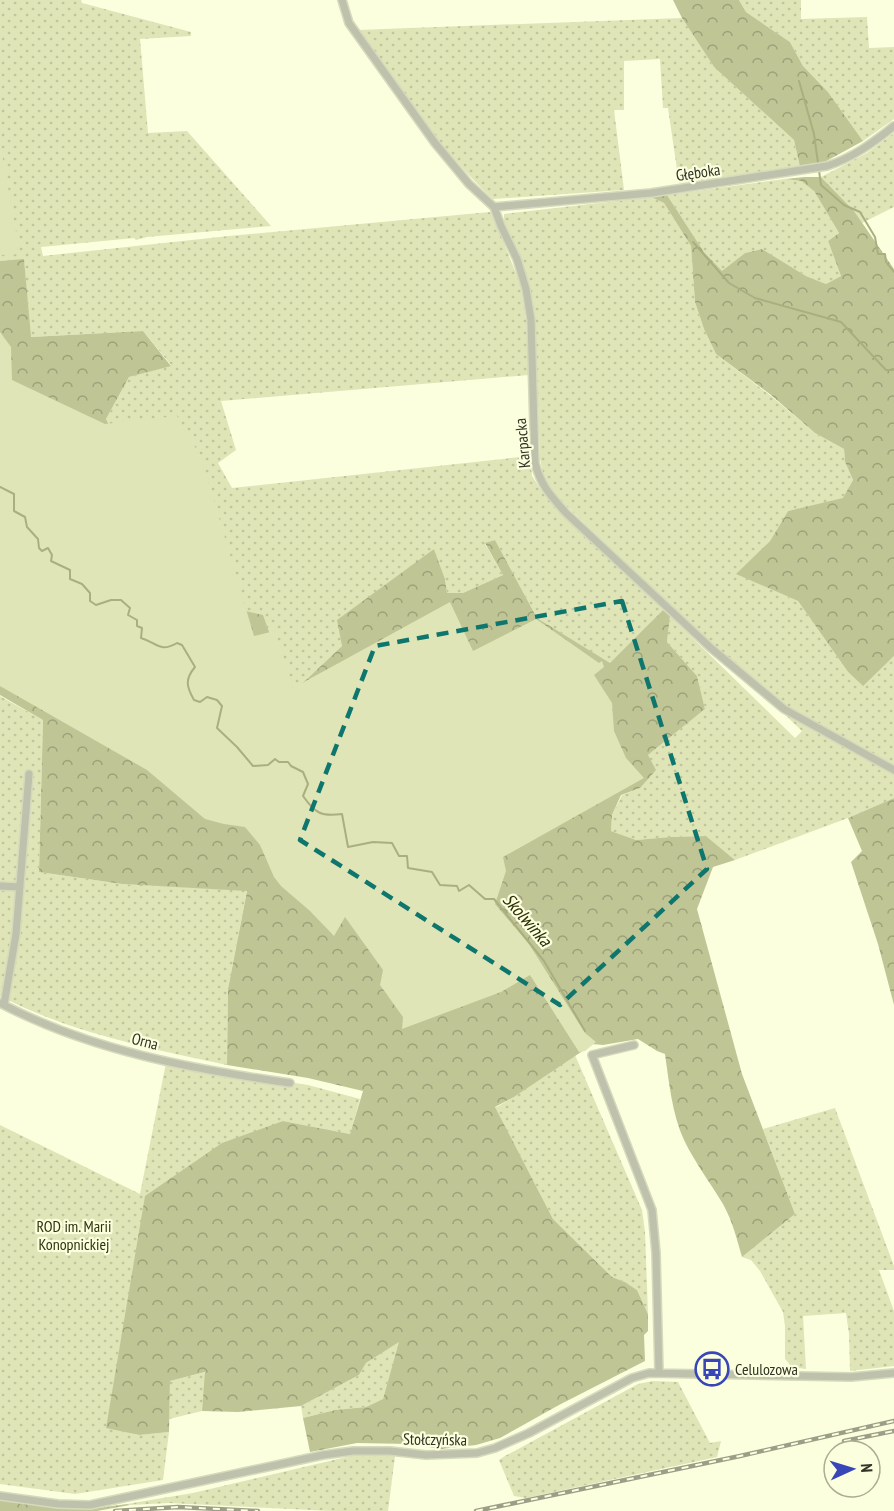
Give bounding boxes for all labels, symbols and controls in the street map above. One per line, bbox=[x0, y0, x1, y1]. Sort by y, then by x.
street label: Głęboka bbox=[675, 159, 721, 185]
street label: Karpacka bbox=[510, 417, 534, 469]
water label: Skolwinka bbox=[498, 888, 557, 952]
street label: Orna bbox=[130, 1028, 160, 1054]
park label: ROD im. Marii Konopnickiej bbox=[37, 1216, 111, 1254]
bus stop icon: Celulozowa bbox=[694, 1351, 730, 1387]
place label: Celulozowa bbox=[735, 1359, 798, 1379]
street label: Stołczyńska bbox=[403, 1428, 467, 1450]
north arrow bbox=[822, 1439, 882, 1499]
text: N bbox=[857, 1463, 877, 1473]

